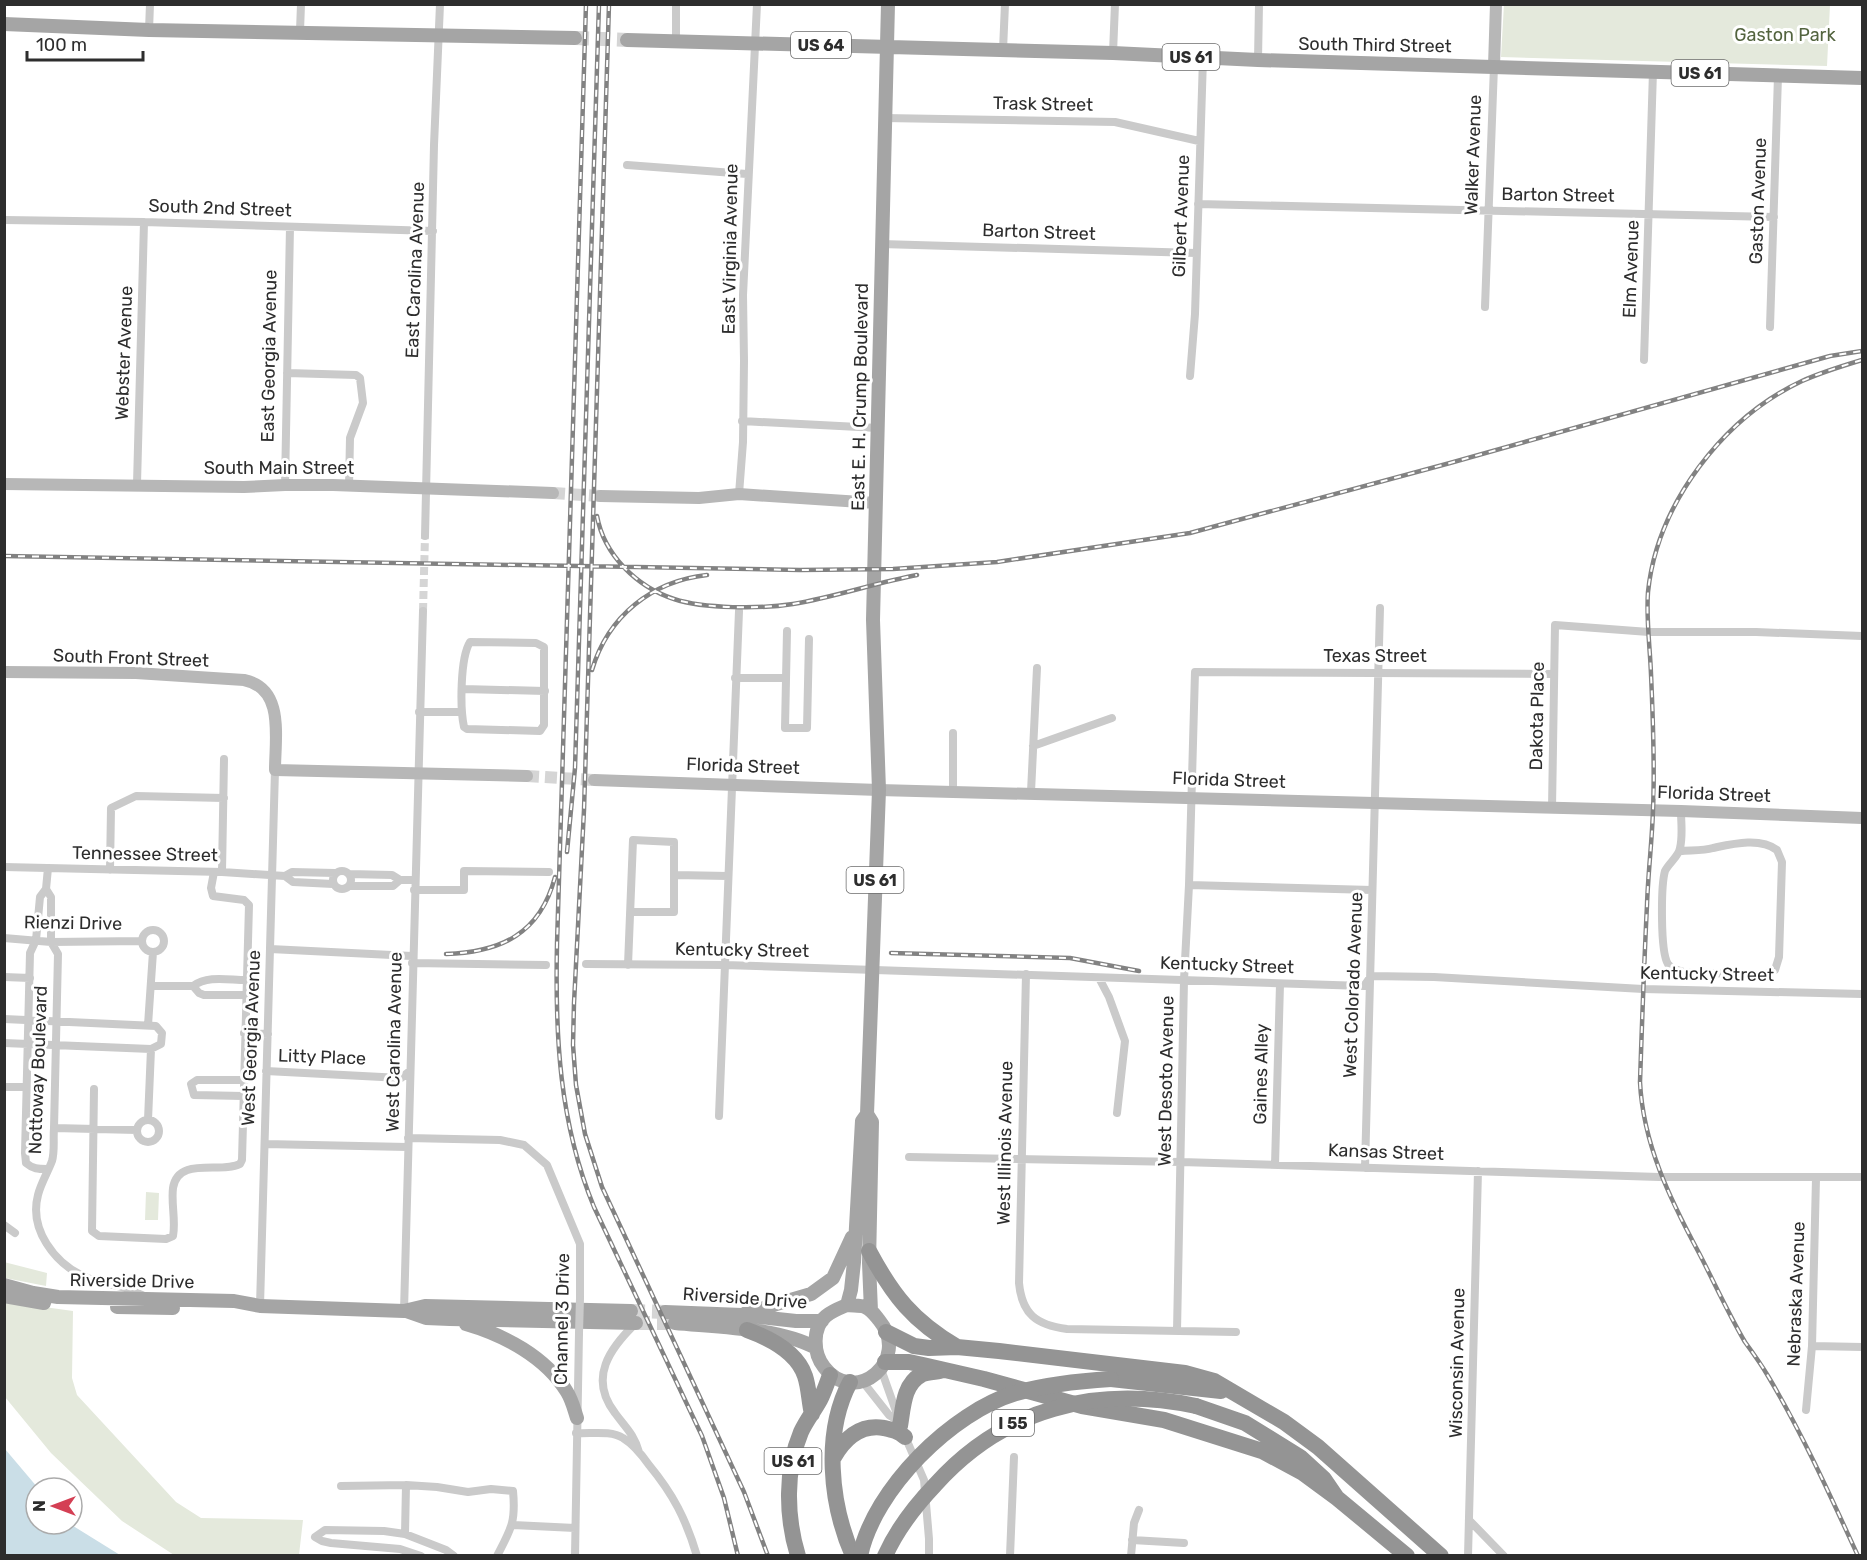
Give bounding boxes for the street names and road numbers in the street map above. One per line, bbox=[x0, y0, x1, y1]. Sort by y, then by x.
road number: US 64 bbox=[791, 32, 851, 58]
street label: South Third Street bbox=[1298, 33, 1452, 57]
road number: US 61 bbox=[1162, 44, 1220, 70]
road number: US 61 bbox=[1672, 60, 1728, 86]
street label: Trask Street bbox=[993, 92, 1093, 116]
street label: Walker Avenue bbox=[1460, 94, 1486, 216]
street label: Gaston Avenue bbox=[1745, 137, 1771, 265]
street label: Gilbert Avenue bbox=[1168, 154, 1194, 278]
street label: East Virginia Avenue bbox=[718, 163, 742, 335]
street label: East Carolina Avenue bbox=[401, 181, 429, 359]
street label: Barton Street bbox=[1501, 183, 1615, 207]
street label: South 2nd Street bbox=[148, 195, 292, 221]
street label: Barton Street bbox=[982, 219, 1096, 245]
street label: Elm Avenue bbox=[1618, 220, 1644, 318]
street label: East Georgia Avenue bbox=[256, 269, 282, 443]
street label: East E. H. Crump Boulevard bbox=[847, 283, 873, 511]
street label: Webster Avenue bbox=[111, 285, 137, 421]
street label: South Main Street bbox=[204, 457, 354, 479]
street label: South Front Street bbox=[53, 644, 209, 672]
street label: Texas Street bbox=[1323, 645, 1427, 667]
street label: Dakota Place bbox=[1525, 661, 1549, 771]
street label: Florida Street bbox=[686, 753, 800, 779]
street label: Florida Street bbox=[1172, 767, 1286, 793]
street label: Florida Street bbox=[1657, 781, 1771, 807]
street label: Tennessee Street bbox=[72, 842, 218, 866]
road number: US 61 bbox=[846, 867, 904, 893]
street label: West Colorado Avenue bbox=[1339, 891, 1367, 1079]
street label: Rienzi Drive bbox=[24, 911, 122, 935]
street label: Kentucky Street bbox=[675, 938, 809, 962]
street label: West Georgia Avenue bbox=[237, 950, 265, 1126]
street label: West Carolina Avenue bbox=[381, 952, 407, 1132]
street label: Kentucky Street bbox=[1160, 952, 1294, 978]
street label: Kentucky Street bbox=[1640, 962, 1774, 986]
street label: Nottoway Boulevard bbox=[24, 985, 52, 1155]
street label: West Desoto Avenue bbox=[1154, 995, 1178, 1167]
street label: Gaines Alley bbox=[1249, 1023, 1273, 1125]
street label: Litty Place bbox=[277, 1044, 367, 1070]
street label: West Illinois Avenue bbox=[993, 1061, 1017, 1225]
street label: Kansas Street bbox=[1328, 1139, 1444, 1165]
street label: Nebraska Avenue bbox=[1782, 1221, 1810, 1367]
street label: Channel 3 Drive bbox=[550, 1253, 574, 1385]
street label: Riverside Drive bbox=[69, 1269, 195, 1293]
street label: Riverside Drive bbox=[682, 1283, 808, 1313]
street label: Wisconsin Avenue bbox=[1445, 1288, 1469, 1438]
road number: I 55 bbox=[992, 1410, 1034, 1436]
road number: US 61 bbox=[764, 1448, 822, 1474]

